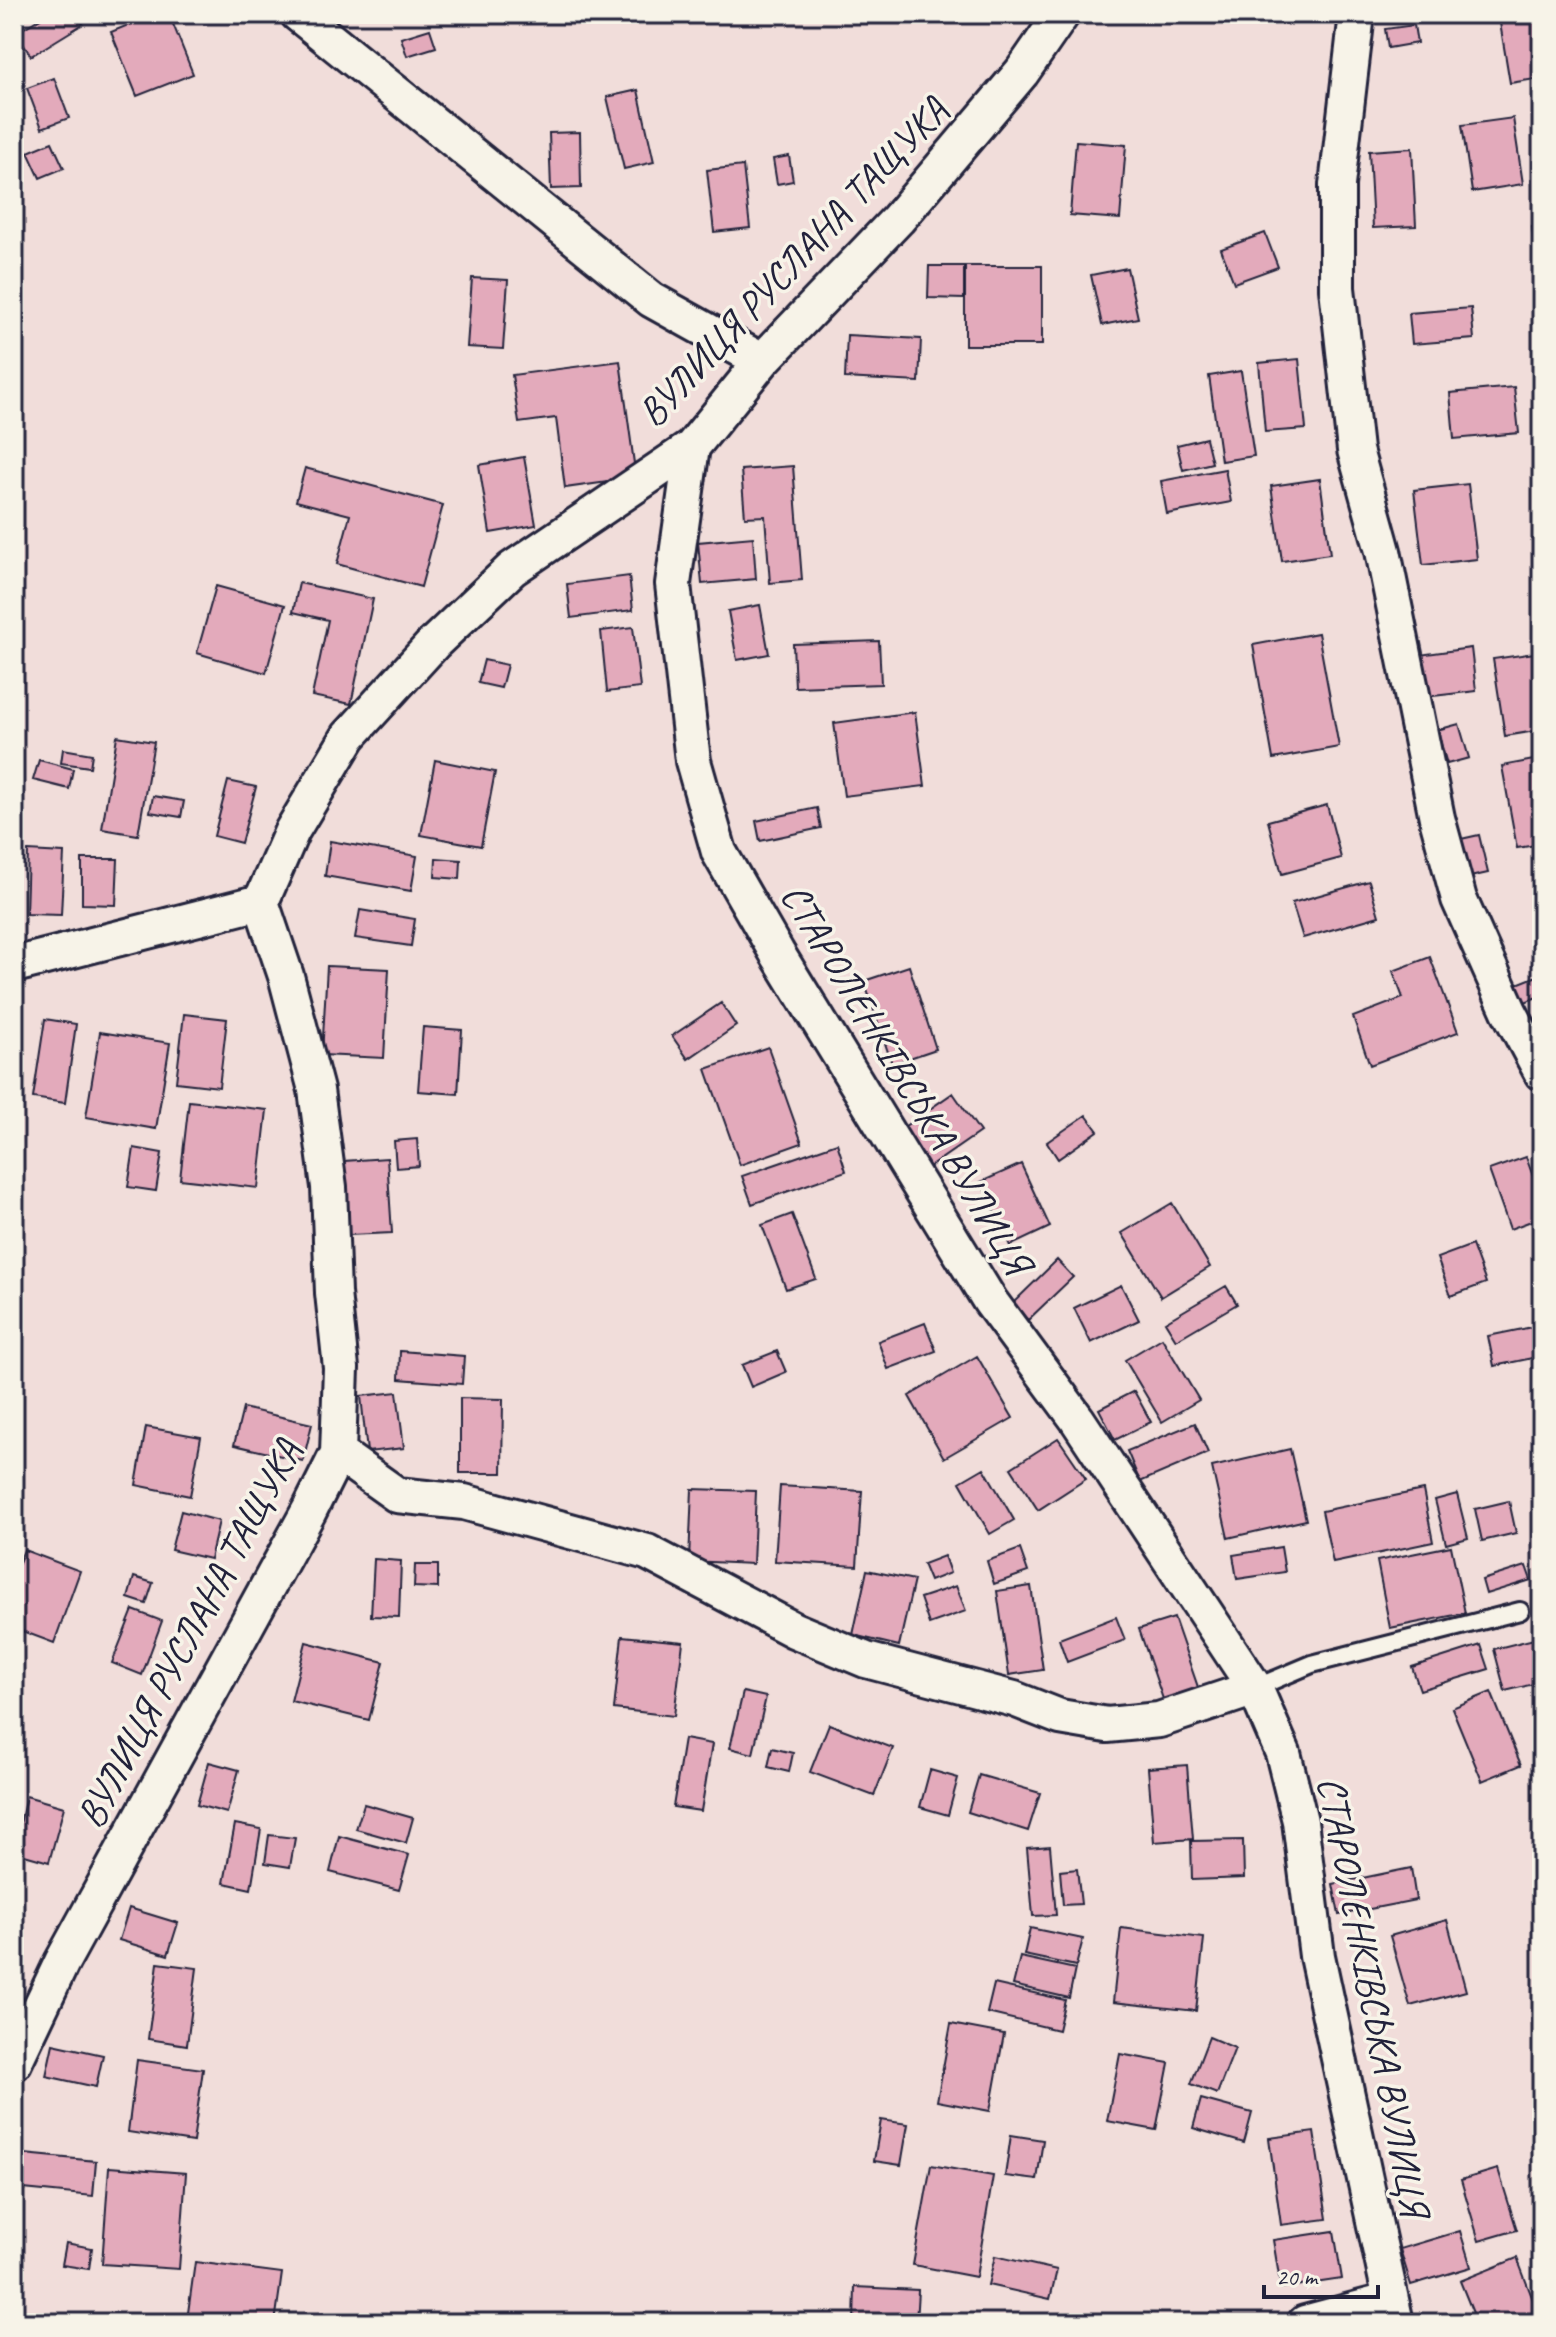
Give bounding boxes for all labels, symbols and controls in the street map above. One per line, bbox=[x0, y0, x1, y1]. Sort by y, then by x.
street label: ВУЛИЦЯ РУСЛАНА ТАЩУКА bbox=[627, 86, 959, 437]
street label: СТАРОЛЕНКІВСЬКА ВУЛИЦЯ bbox=[770, 874, 1046, 1288]
street label: ВУЛИЦЯ РУСЛАНА ТАЩУКА bbox=[65, 1430, 313, 1836]
street label: СТАРОЛЕНКІВСЬКА ВУЛИЦЯ bbox=[1306, 1772, 1441, 2226]
scale bar bbox=[1264, 2249, 1378, 2299]
text: 20 m bbox=[1276, 2262, 1319, 2292]

